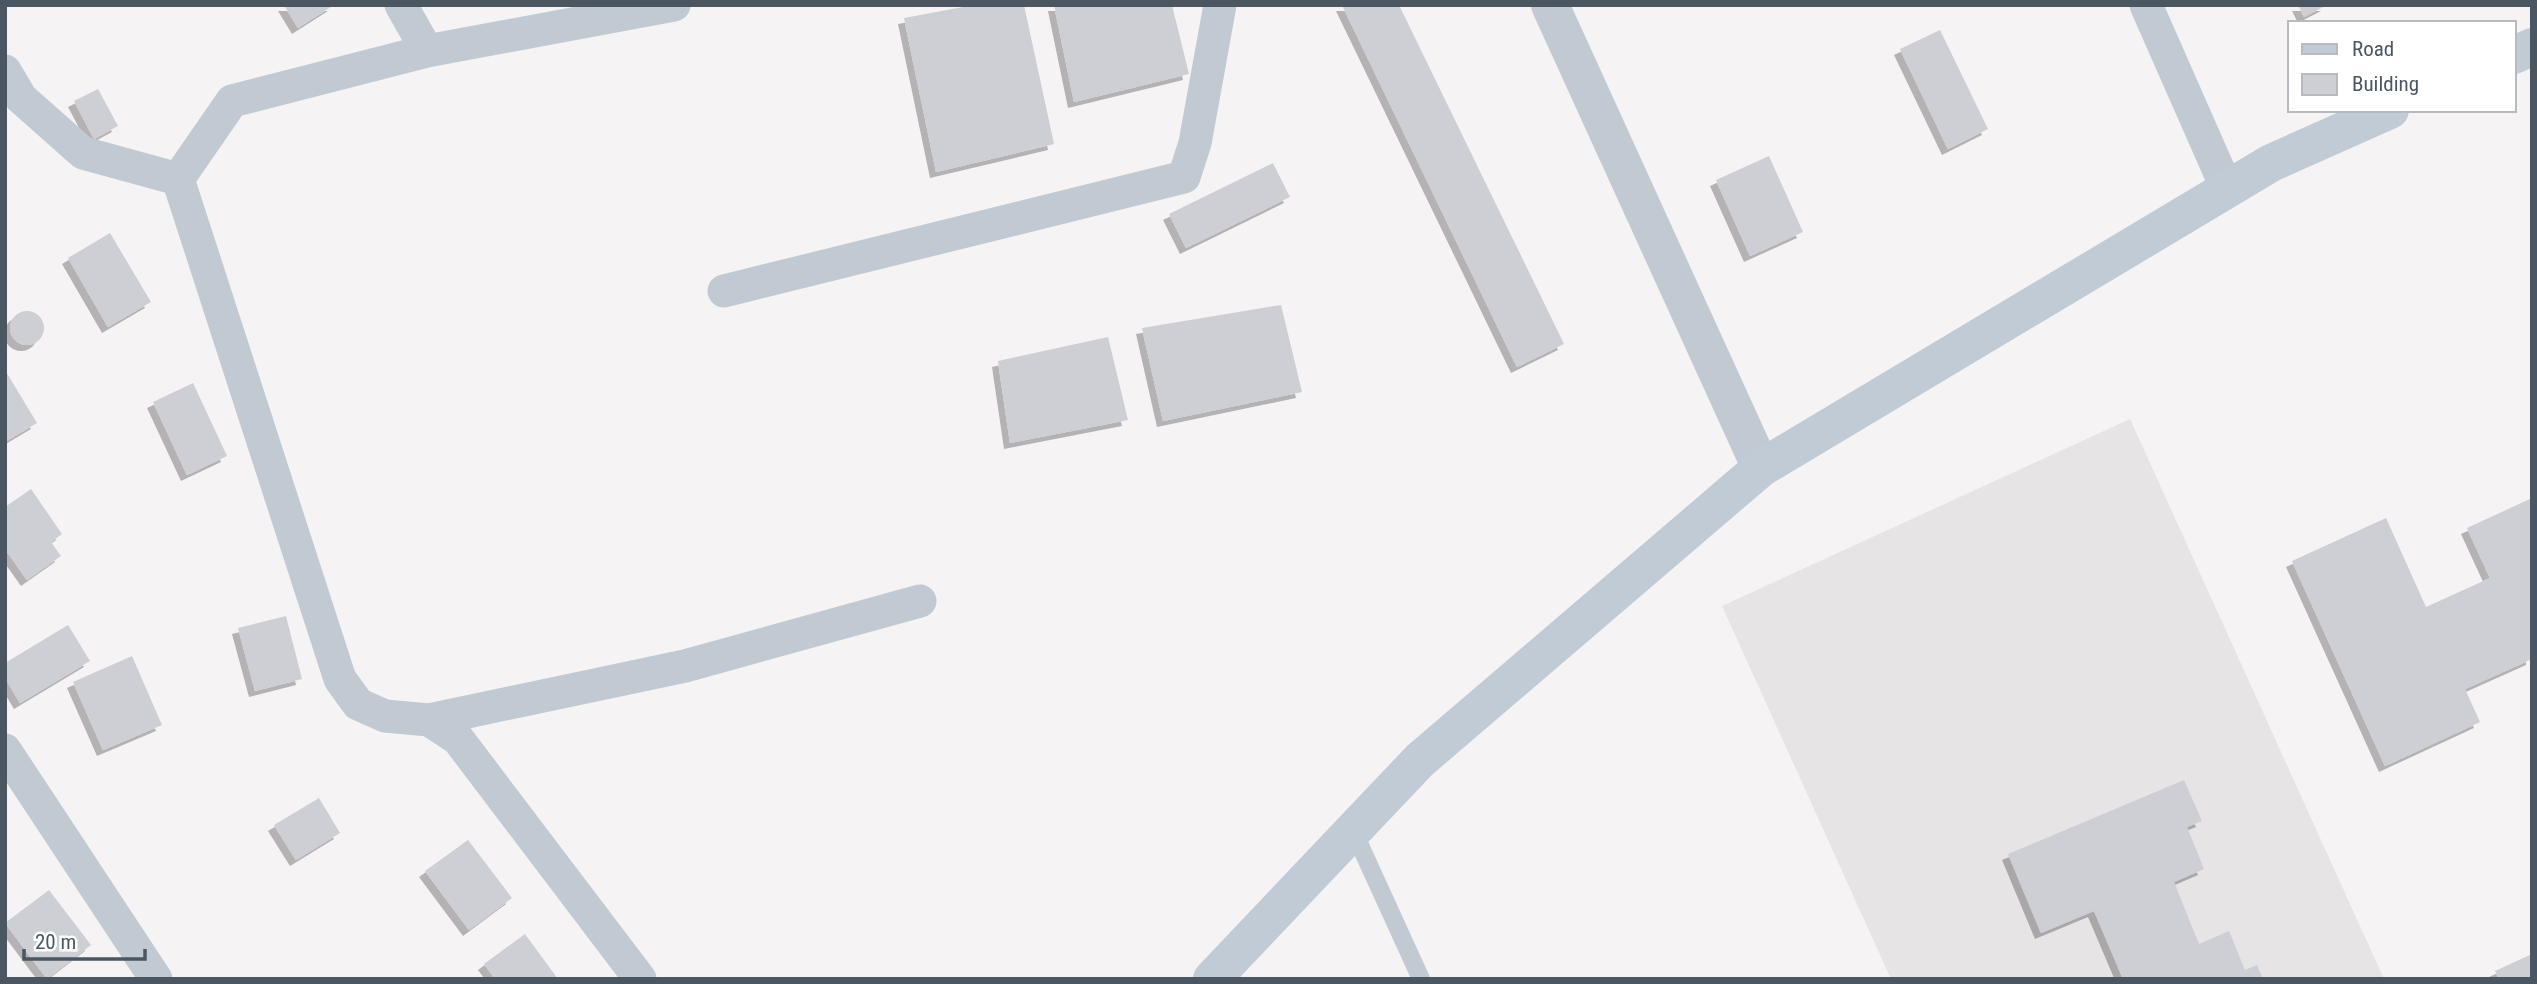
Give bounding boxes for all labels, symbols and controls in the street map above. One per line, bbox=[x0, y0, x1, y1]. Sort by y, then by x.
legend bbox=[2288, 21, 2516, 112]
text: Road bbox=[2352, 37, 2394, 61]
text: Building bbox=[2352, 72, 2419, 96]
scale bar bbox=[24, 918, 145, 962]
text: 20 m bbox=[35, 930, 76, 954]

